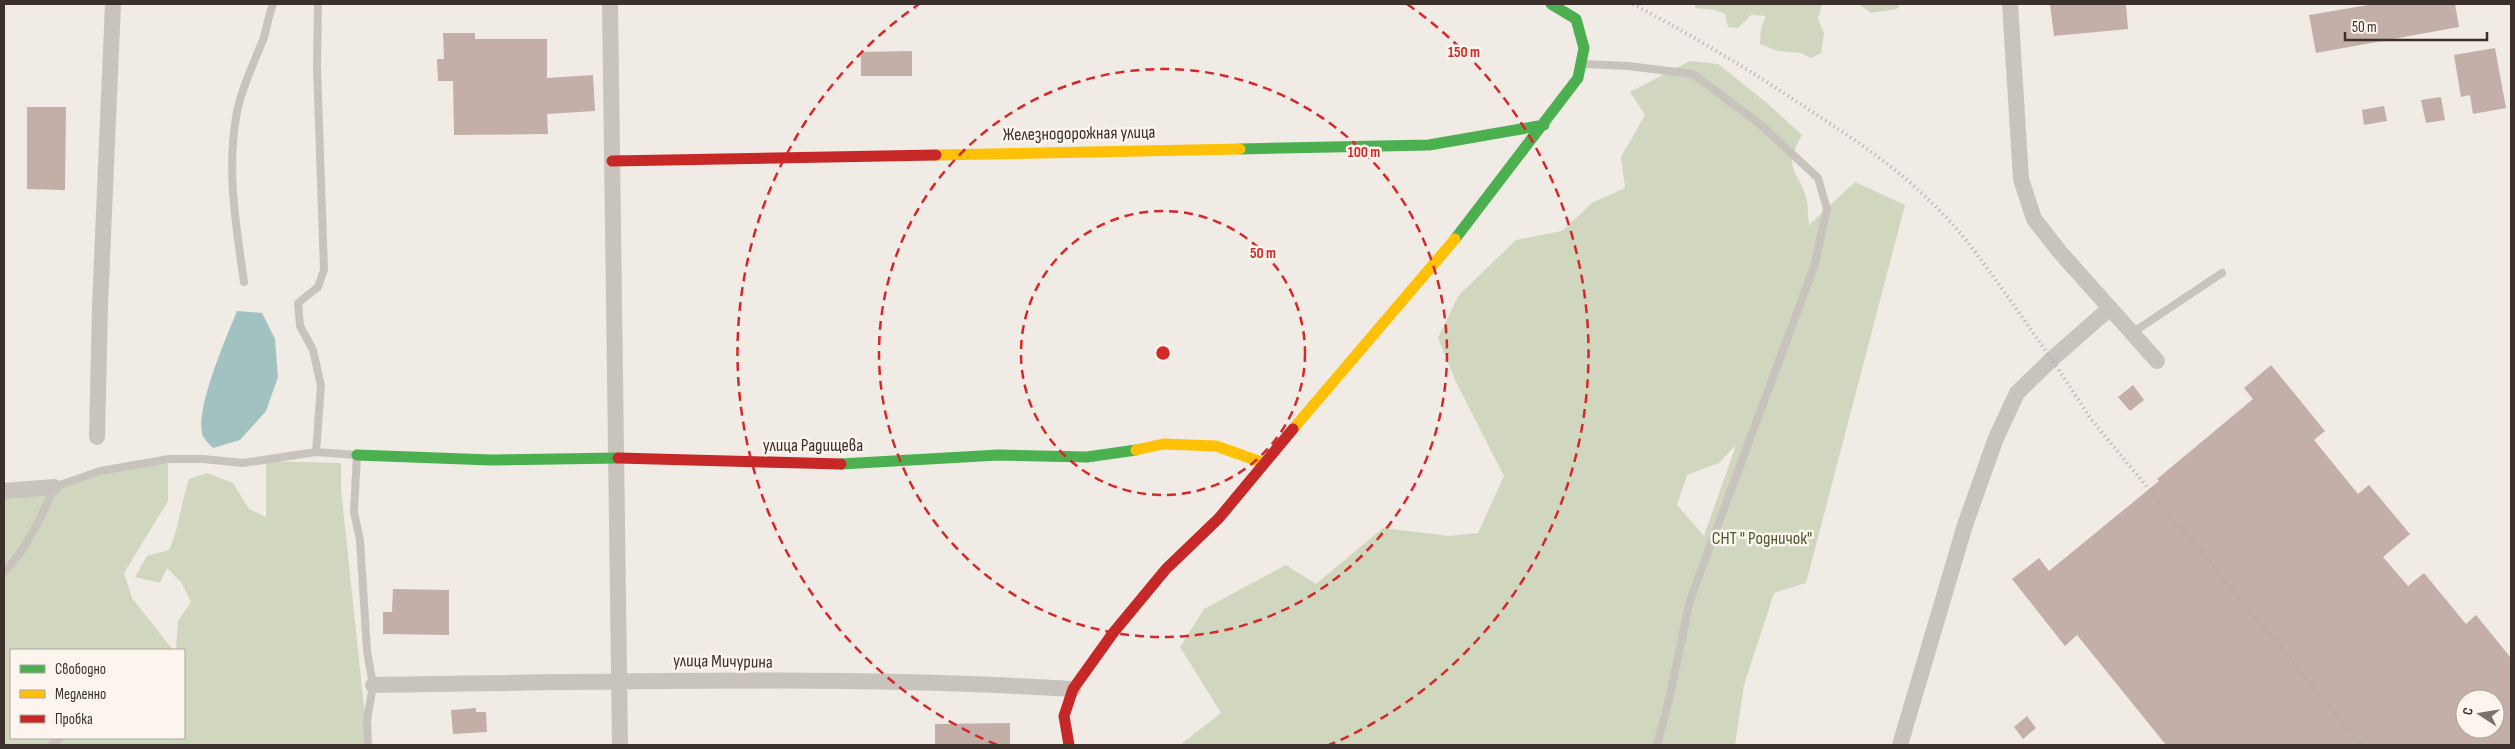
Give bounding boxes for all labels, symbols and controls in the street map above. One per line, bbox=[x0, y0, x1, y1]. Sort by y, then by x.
scale bar bbox=[2345, 10, 2488, 42]
text: 50 m bbox=[2352, 18, 2377, 37]
text: 150 m bbox=[1448, 43, 1480, 62]
street label: Железнодорожная улица bbox=[1002, 122, 1156, 145]
text: 100 m bbox=[1348, 143, 1380, 162]
text: 50 m bbox=[1250, 244, 1276, 263]
centre of rings bbox=[1154, 344, 1172, 362]
street label: улица Радищева bbox=[763, 435, 863, 456]
park label: СНТ " Родничок" bbox=[1712, 528, 1812, 549]
legend bbox=[10, 649, 185, 739]
street label: улица Мичурина bbox=[673, 650, 773, 673]
text: Свободно bbox=[55, 660, 106, 679]
text: Медленно bbox=[55, 685, 106, 704]
north arrow bbox=[2455, 689, 2505, 739]
text: С bbox=[2459, 706, 2477, 717]
text: Пробка bbox=[55, 710, 93, 729]

